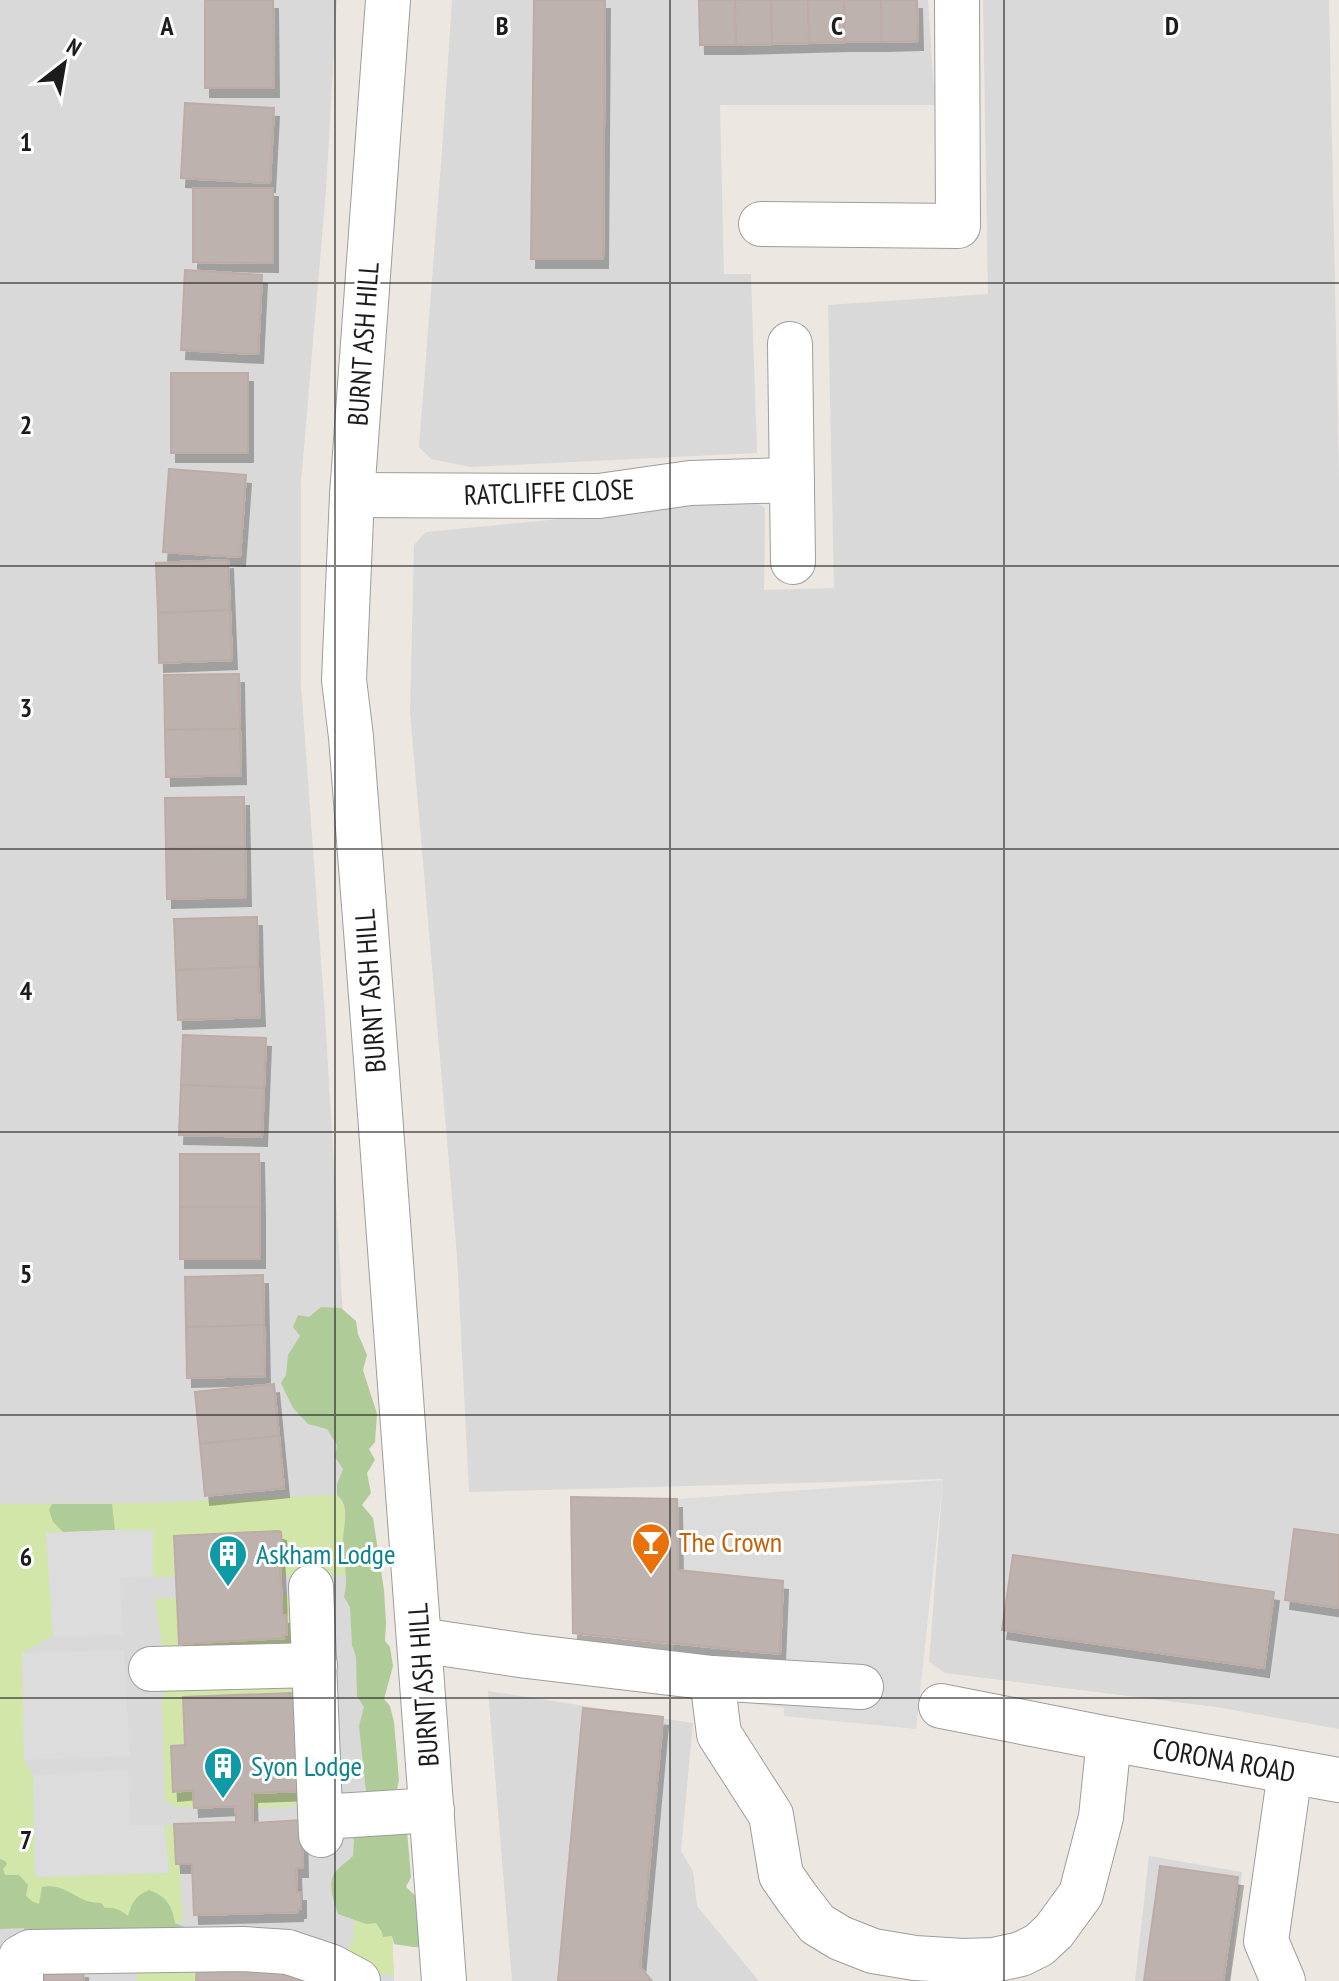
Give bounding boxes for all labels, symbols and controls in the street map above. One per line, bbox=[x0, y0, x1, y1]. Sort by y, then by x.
text: A bbox=[159, 9, 174, 42]
text: B bbox=[496, 9, 509, 42]
text: C bbox=[831, 9, 843, 42]
text: D bbox=[1165, 9, 1179, 42]
north arrow bbox=[24, 24, 104, 104]
text: N bbox=[62, 32, 87, 62]
text: 1 bbox=[20, 125, 32, 158]
street label: BURNT ASH HILL bbox=[338, 260, 387, 427]
text: 2 bbox=[20, 408, 32, 441]
street label: RATCLIFFE CLOSE bbox=[463, 470, 635, 513]
text: 3 bbox=[20, 691, 32, 724]
street label: BURNT ASH HILL bbox=[345, 908, 394, 1074]
text: 4 bbox=[20, 974, 33, 1007]
text: 5 bbox=[20, 1257, 32, 1290]
bar icon: The Crown bbox=[630, 1521, 672, 1576]
place label: The Crown bbox=[679, 1523, 782, 1560]
building icon: Askham Lodge bbox=[207, 1533, 249, 1588]
place label: Askham Lodge bbox=[256, 1535, 396, 1572]
text: 6 bbox=[20, 1540, 32, 1573]
street label: BURNT ASH HILL bbox=[398, 1602, 447, 1768]
street label: CORONA ROAD bbox=[1150, 1729, 1298, 1790]
building icon: Syon Lodge bbox=[202, 1745, 244, 1800]
place label: Syon Lodge bbox=[251, 1747, 362, 1784]
text: 7 bbox=[20, 1823, 32, 1856]

